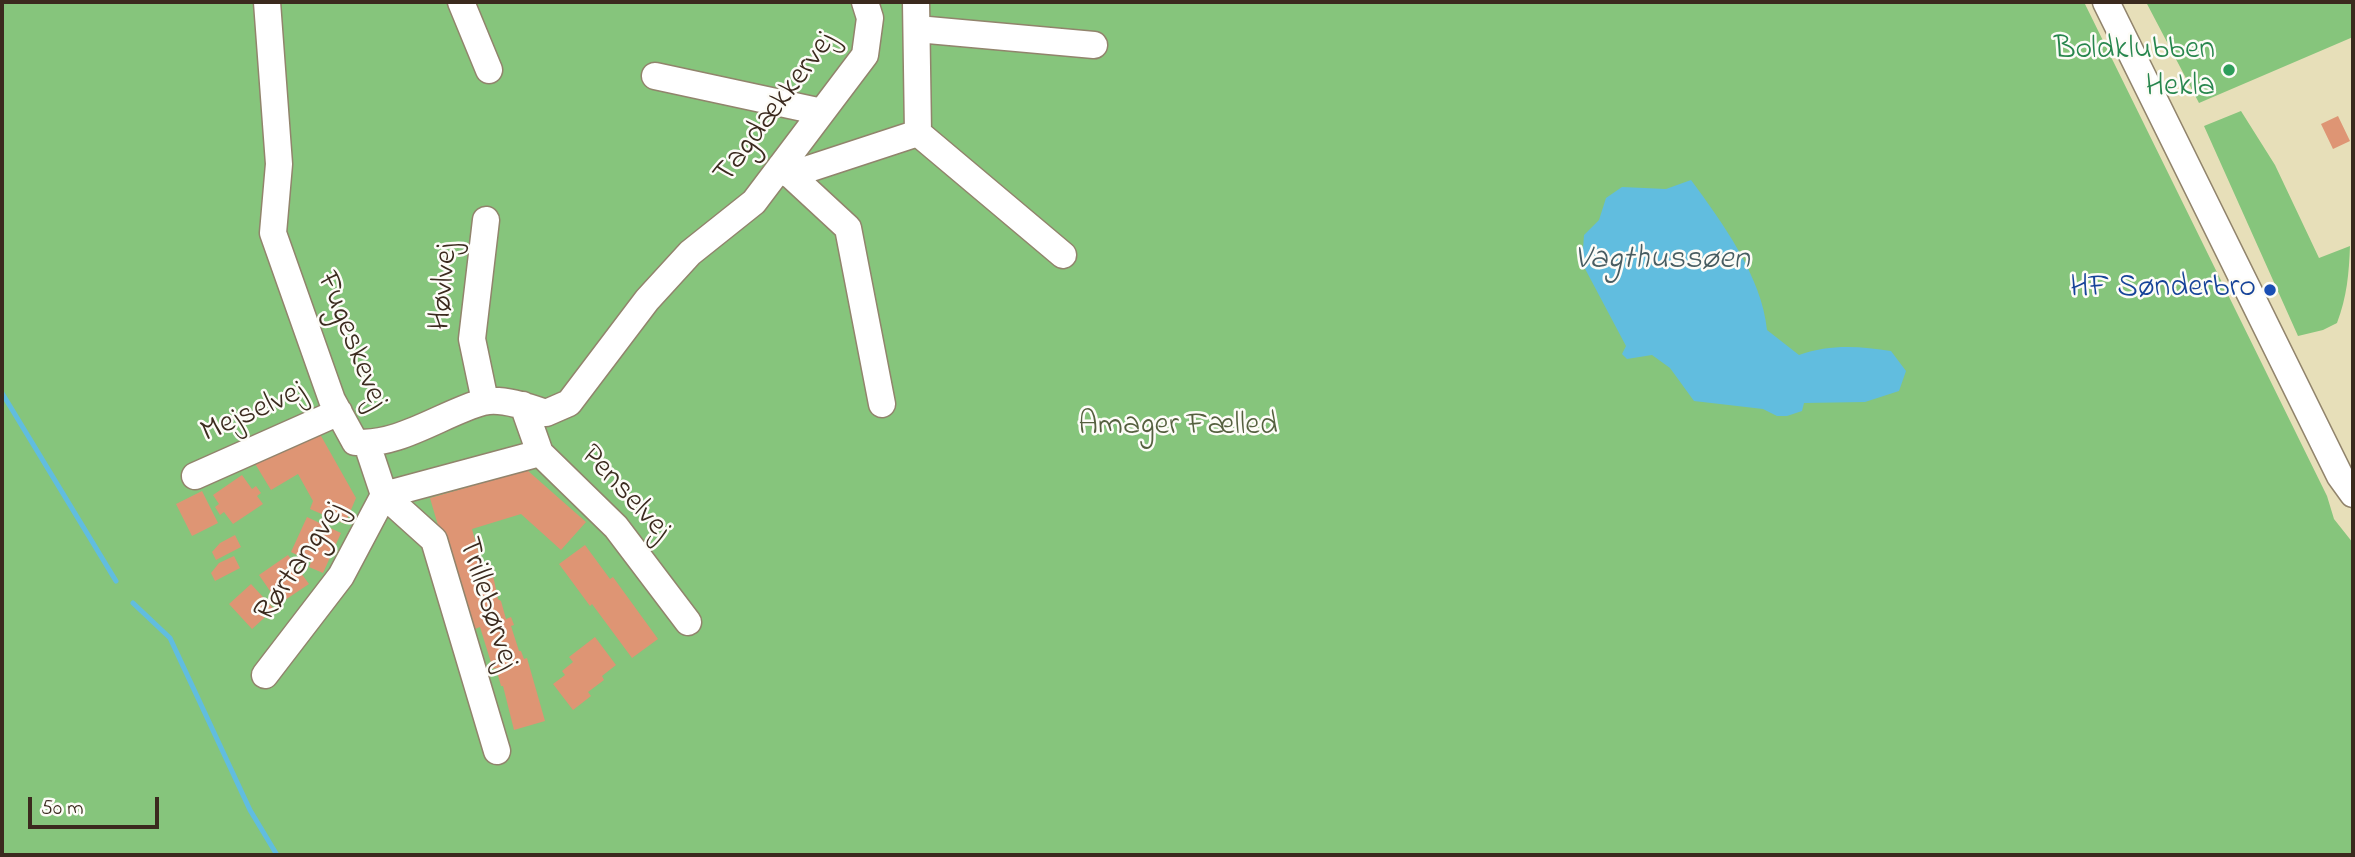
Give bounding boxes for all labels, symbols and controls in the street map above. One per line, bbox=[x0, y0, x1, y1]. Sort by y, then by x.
street label: Tagdækkervej bbox=[707, 25, 847, 193]
place label: Boldklubben Hekla bbox=[2054, 33, 2215, 108]
marker: Boldklubben Hekla bbox=[2221, 62, 2237, 78]
street label: Høvlvej bbox=[423, 242, 469, 332]
water label: Vagthussøen bbox=[1574, 242, 1750, 282]
street label: Fugeskevej bbox=[305, 267, 395, 415]
place label: HF Sønderbro bbox=[2070, 271, 2256, 309]
marker: HF Sønderbro bbox=[2262, 282, 2278, 298]
street label: Mejselvej bbox=[196, 374, 312, 454]
park label: Amager Fælled bbox=[1078, 409, 1278, 447]
street label: Penselvej bbox=[570, 438, 678, 550]
street label: Rørtangvej bbox=[248, 496, 356, 630]
street label: Trillebørvej bbox=[447, 533, 525, 675]
scale bar bbox=[32, 784, 163, 828]
text: 50 m bbox=[41, 794, 84, 824]

